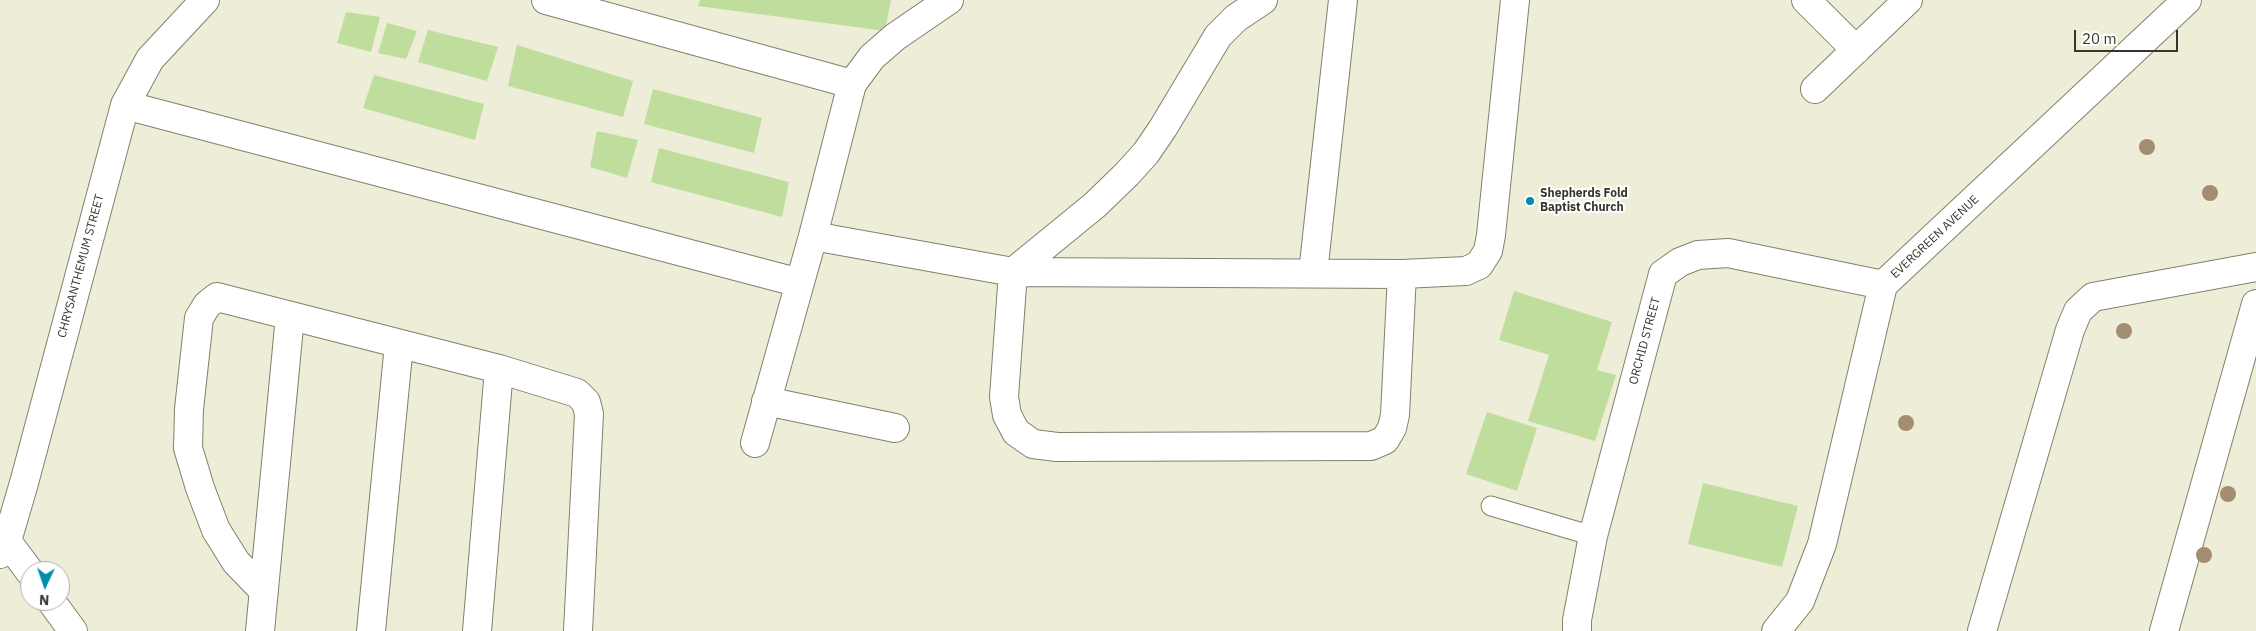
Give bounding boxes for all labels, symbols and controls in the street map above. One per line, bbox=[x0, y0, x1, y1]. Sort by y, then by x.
scale bar bbox=[2076, 20, 2180, 52]
text: 20 m bbox=[2082, 29, 2117, 48]
place label: Shepherds Fold Baptist Church bbox=[1540, 187, 1628, 215]
street label: EVERGREEN AVENUE bbox=[1888, 192, 1982, 282]
street label: CHRYSANTHEMUM STREET bbox=[55, 193, 107, 339]
marker: Shepherds Fold Baptist Church bbox=[1524, 195, 1536, 207]
street label: ORCHID STREET bbox=[1626, 296, 1664, 386]
north arrow bbox=[20, 561, 70, 611]
text: N bbox=[39, 591, 50, 609]

